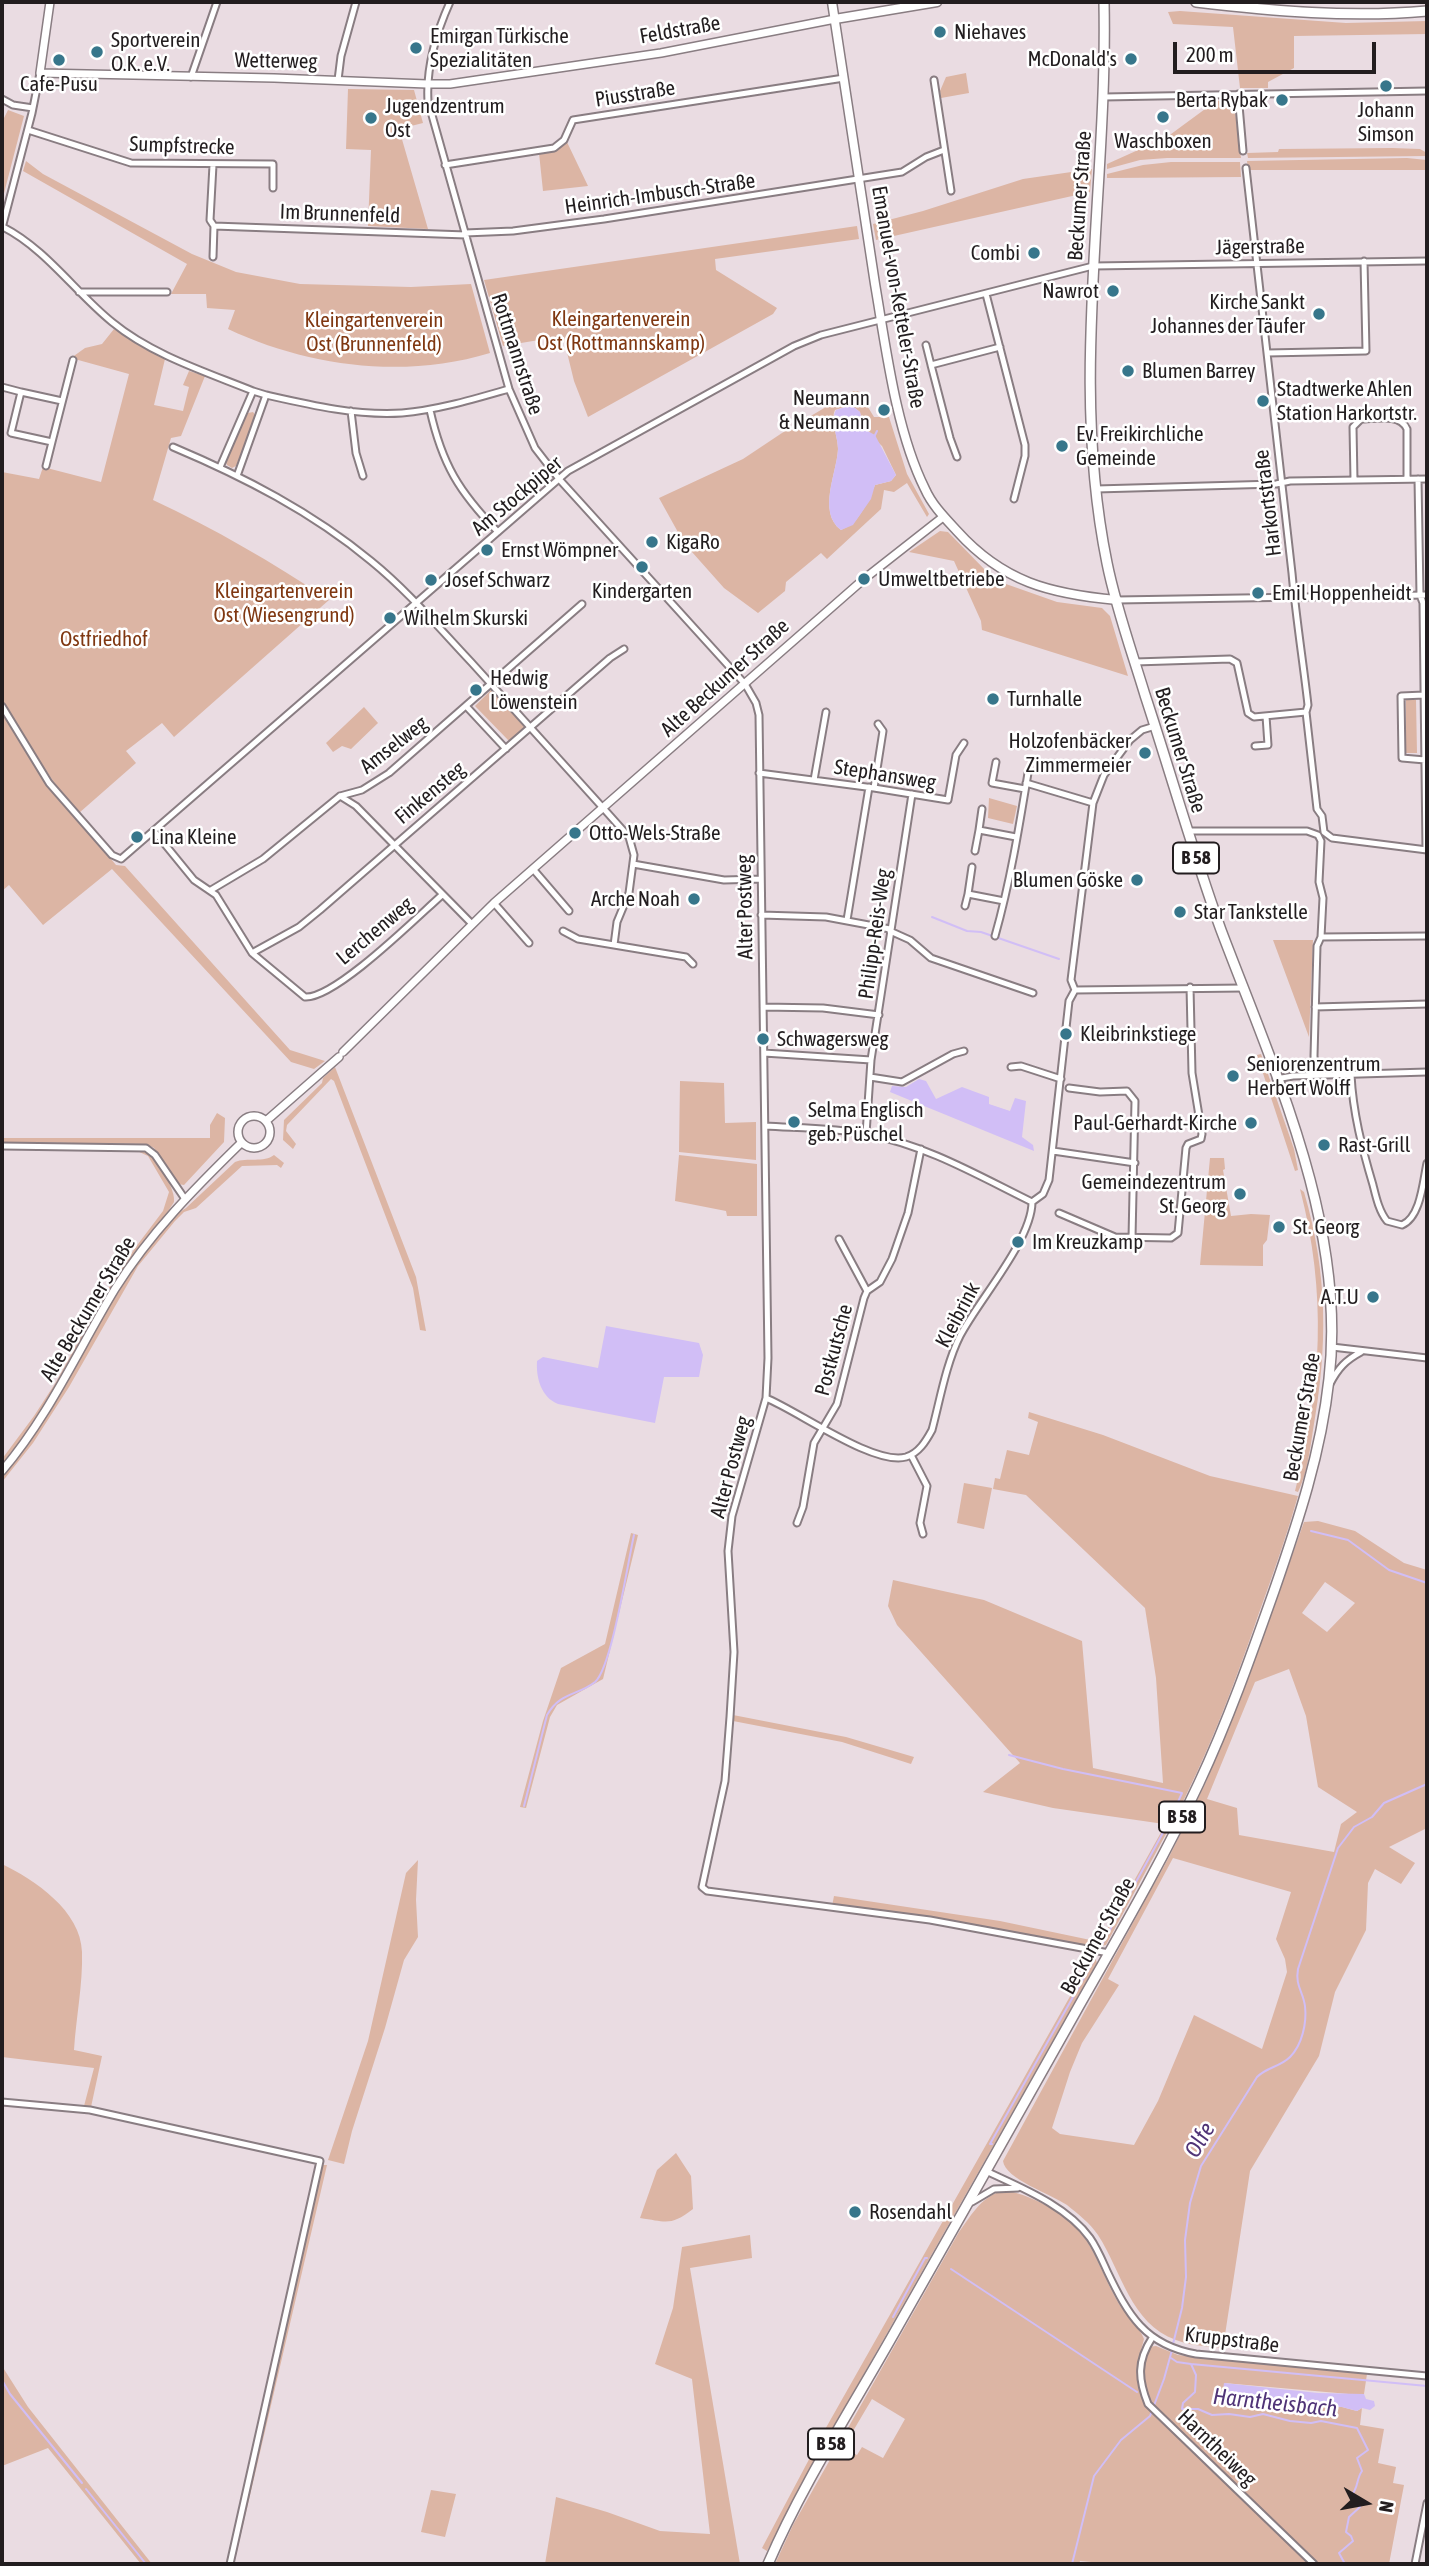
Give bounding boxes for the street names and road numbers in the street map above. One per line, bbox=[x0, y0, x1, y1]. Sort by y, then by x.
street label: Feldstraße bbox=[638, 11, 722, 49]
street label: Wetterweg bbox=[234, 48, 318, 74]
street label: Piusstraße bbox=[593, 75, 677, 113]
street label: Beckumer Straße bbox=[1063, 130, 1097, 262]
street label: Sumpfstrecke bbox=[129, 132, 235, 160]
street label: Heinrich-Imbusch-Straße bbox=[563, 168, 757, 220]
street label: Emanuel-von-Ketteler-Straße bbox=[866, 184, 930, 410]
street label: Im Brunnenfeld bbox=[279, 199, 401, 229]
street label: Jägerstraße bbox=[1215, 234, 1305, 260]
street label: Rottmannstraße bbox=[486, 290, 548, 418]
street label: Harkortstraße bbox=[1249, 448, 1287, 558]
street label: Am Stockpiper bbox=[467, 451, 567, 541]
street label: Alte Beckumer Straße bbox=[656, 614, 794, 742]
street label: Beckumer Straße bbox=[1149, 684, 1211, 816]
street label: Amselweg bbox=[355, 711, 433, 779]
street label: Stephansweg bbox=[832, 755, 938, 795]
street label: Finkensteg bbox=[390, 756, 470, 830]
road number: B 58 bbox=[1173, 842, 1219, 874]
street label: Alter Postweg bbox=[731, 854, 759, 960]
street label: Philipp-Reis-Weg bbox=[853, 867, 897, 1001]
street label: Lerchenweg bbox=[332, 892, 418, 970]
street label: Alte Beckumer Straße bbox=[35, 1232, 141, 1386]
street label: Kleibrink bbox=[930, 1278, 986, 1352]
street label: Postkutsche bbox=[810, 1301, 858, 1399]
street label: Beckumer Straße bbox=[1278, 1351, 1326, 1483]
street label: Alter Postweg bbox=[705, 1413, 757, 1521]
road number: B 58 bbox=[1159, 1801, 1205, 1832]
street label: Beckumer Straße bbox=[1055, 1873, 1141, 1999]
street label: Kruppstraße bbox=[1183, 2322, 1281, 2358]
street label: Harntheiweg bbox=[1172, 2404, 1262, 2492]
road number: B 58 bbox=[808, 2428, 854, 2460]

